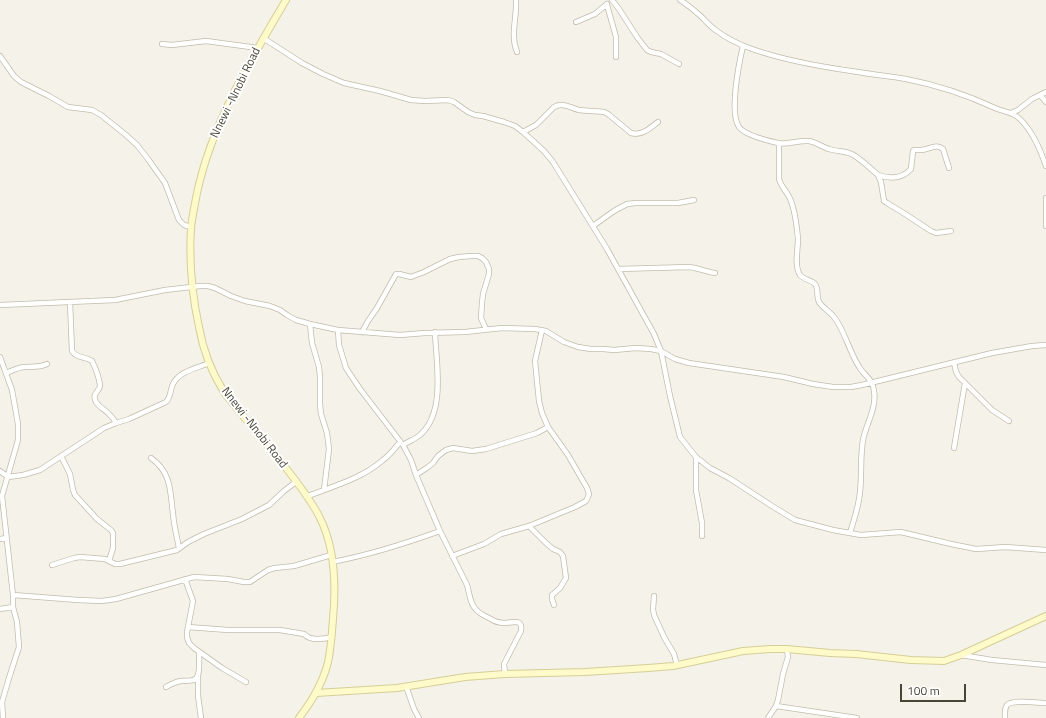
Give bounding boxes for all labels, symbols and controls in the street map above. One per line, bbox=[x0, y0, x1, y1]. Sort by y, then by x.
street label: Nnewi -Nnobi Road bbox=[208, 45, 264, 141]
street label: Nnewi -Nnobi Road bbox=[218, 385, 290, 471]
scale bar bbox=[902, 676, 968, 702]
text: 100 m bbox=[907, 681, 940, 700]

